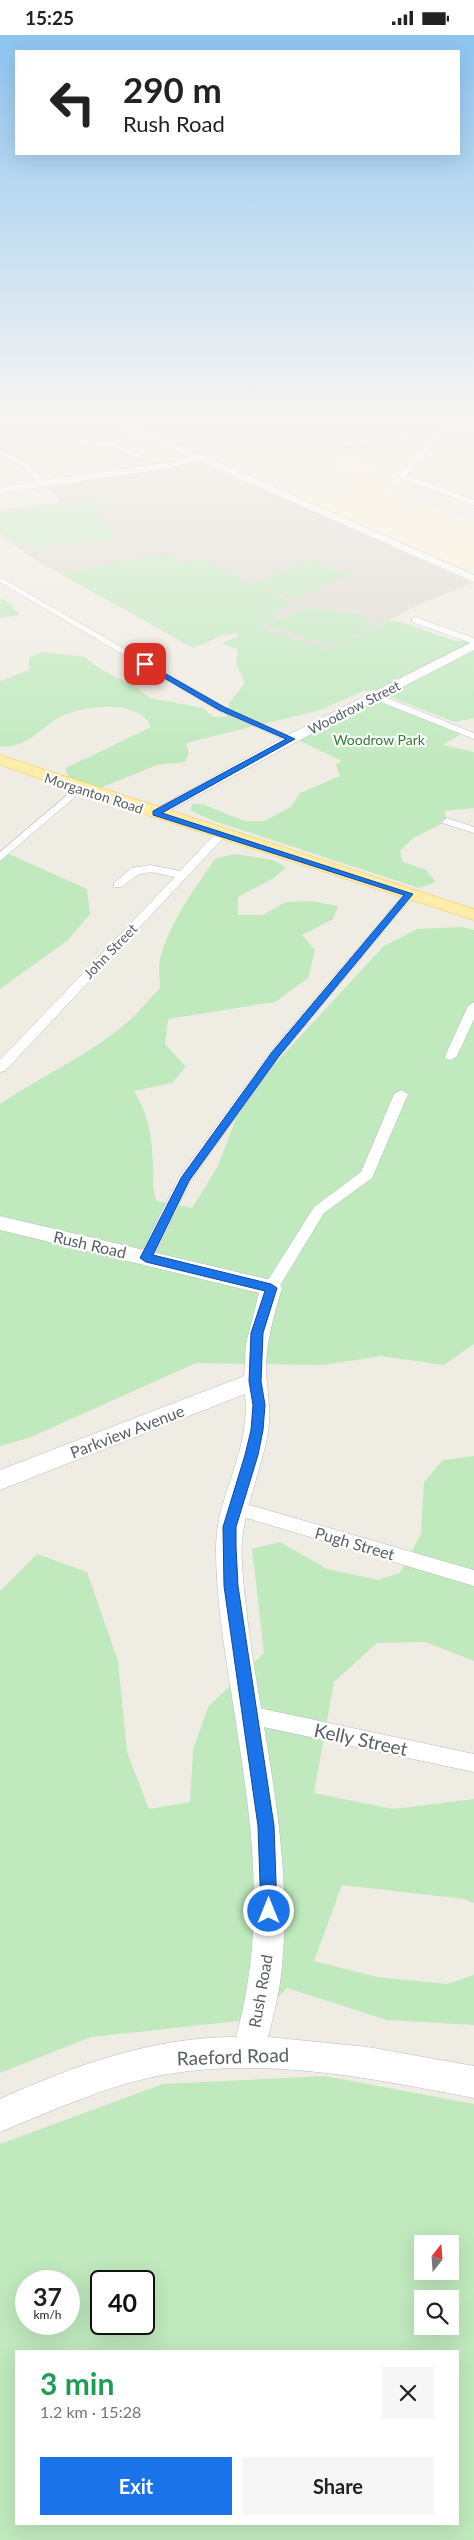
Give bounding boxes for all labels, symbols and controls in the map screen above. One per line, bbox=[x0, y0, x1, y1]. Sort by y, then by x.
text: 15:25 bbox=[25, 6, 74, 29]
text: 290 m bbox=[123, 68, 222, 110]
icon: left bbox=[40, 70, 105, 135]
text: Rush Road bbox=[123, 110, 225, 137]
pin bbox=[124, 643, 166, 685]
icon: arrive bbox=[131, 650, 159, 678]
street label: Woodrow Street bbox=[305, 676, 403, 738]
park label: Woodrow Park bbox=[333, 731, 426, 748]
street label: Morganton Road bbox=[42, 769, 146, 817]
street label: John Street bbox=[80, 920, 140, 982]
street label: Rush Road bbox=[52, 1226, 128, 1262]
street label: Parkview Avenue bbox=[67, 1401, 187, 1461]
street label: Pugh Street bbox=[313, 1523, 397, 1563]
street label: Kelly Street bbox=[312, 1718, 410, 1760]
position arrow bbox=[242, 1884, 294, 1936]
street label: Rush Road bbox=[244, 1953, 276, 2029]
street label: Raeford Road bbox=[176, 2043, 290, 2069]
north arrow bbox=[414, 2235, 459, 2280]
map controls bbox=[414, 2235, 459, 2335]
speed limit sign: 40 bbox=[90, 2270, 155, 2335]
text: 37 bbox=[33, 2281, 62, 2311]
button: search bbox=[414, 2290, 459, 2335]
text: km/h bbox=[33, 2307, 62, 2322]
text: 3 min bbox=[40, 2365, 114, 2401]
button: close bbox=[382, 2367, 434, 2419]
text: 1.2 km · 15:28 bbox=[40, 2402, 141, 2421]
button: Exit bbox=[40, 2457, 232, 2515]
button: Share bbox=[242, 2457, 434, 2515]

